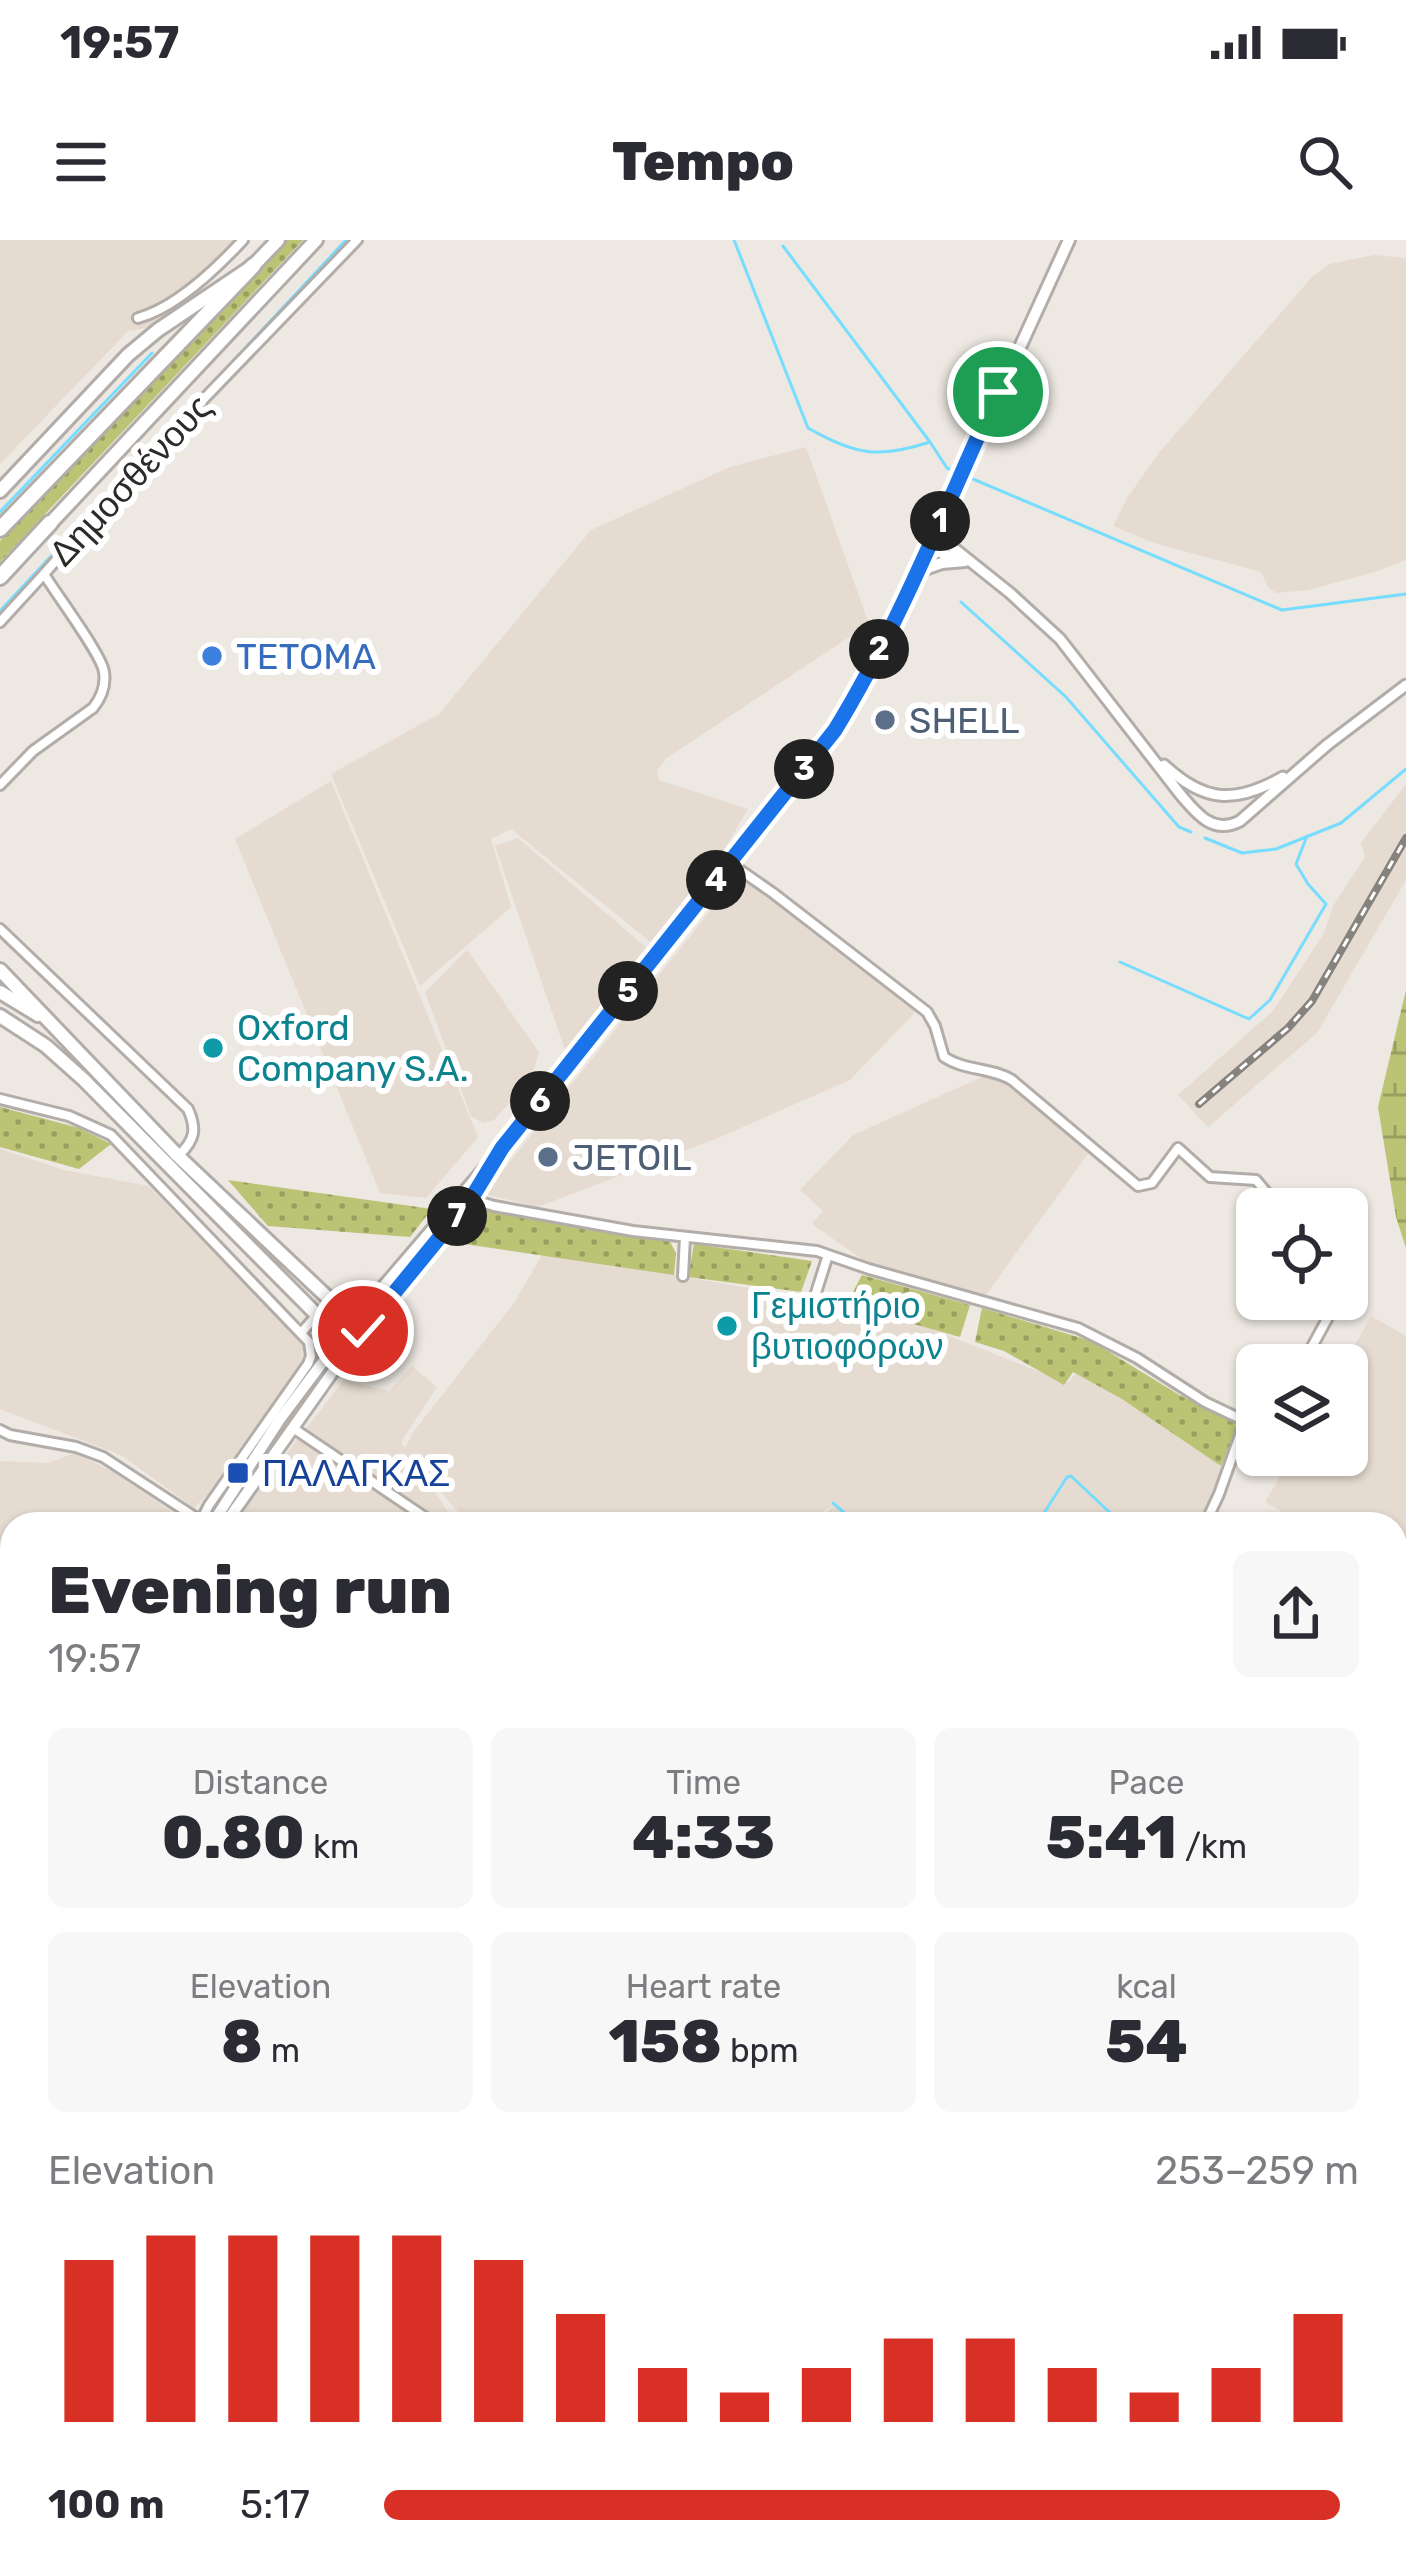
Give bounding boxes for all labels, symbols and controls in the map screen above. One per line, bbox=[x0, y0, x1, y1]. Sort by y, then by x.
text: 19:57 bbox=[60, 16, 179, 69]
icon: menu bbox=[48, 129, 114, 195]
icon: search bbox=[1292, 129, 1358, 195]
text: Tempo bbox=[612, 130, 794, 194]
pin bbox=[947, 341, 1049, 443]
icon: arrive bbox=[965, 359, 1031, 425]
street label: Δημοσθένους bbox=[40, 386, 220, 574]
pin: 1 bbox=[910, 491, 970, 551]
text: 1 bbox=[932, 501, 948, 540]
pin: 2 bbox=[849, 619, 909, 679]
text: 2 bbox=[868, 629, 890, 668]
place label: TETOMA bbox=[236, 635, 376, 678]
marker: TETOMA bbox=[199, 643, 225, 669]
place label: SHELL bbox=[909, 699, 1019, 742]
marker: SHELL bbox=[872, 707, 898, 733]
pin: 3 bbox=[774, 739, 834, 799]
text: 3 bbox=[793, 749, 815, 788]
pin: 4 bbox=[686, 850, 746, 910]
text: 4 bbox=[705, 860, 727, 899]
pin: 5 bbox=[598, 961, 658, 1021]
text: 5 bbox=[617, 971, 639, 1010]
place label: Oxford Company S.A. bbox=[237, 1006, 469, 1090]
marker: Oxford Company S.A. bbox=[200, 1035, 226, 1061]
pin: 6 bbox=[510, 1071, 570, 1131]
text: 6 bbox=[529, 1081, 551, 1120]
place label: JETOIL bbox=[572, 1136, 691, 1179]
marker: JETOIL bbox=[535, 1144, 561, 1170]
pin: 7 bbox=[427, 1186, 487, 1246]
map controls bbox=[1236, 1188, 1368, 1476]
button: locate bbox=[1236, 1188, 1368, 1320]
text: 7 bbox=[448, 1196, 466, 1235]
pin bbox=[312, 1280, 414, 1382]
place label: Γεμιστήριο βυτιοφόρων bbox=[751, 1284, 944, 1368]
icon: check bbox=[330, 1298, 396, 1364]
marker: Γεμιστήριο βυτιοφόρων bbox=[714, 1313, 740, 1339]
button: layers bbox=[1236, 1344, 1368, 1476]
place label: ΠΑΛΑΓΚΑΣ bbox=[262, 1452, 450, 1495]
marker: ΠΑΛΑΓΚΑΣ bbox=[225, 1460, 251, 1486]
text: Evening run bbox=[48, 1551, 452, 1630]
button: share bbox=[1233, 1551, 1359, 1677]
text: 19:57 bbox=[48, 1636, 141, 1682]
text: Distance bbox=[193, 1763, 328, 1802]
text: Time bbox=[666, 1763, 741, 1802]
text: Pace bbox=[1109, 1763, 1184, 1802]
text: 0.80 bbox=[162, 1802, 305, 1873]
text: 4:33 bbox=[632, 1802, 775, 1873]
text: 5:41 bbox=[1046, 1802, 1177, 1873]
text: km bbox=[305, 1827, 359, 1866]
text: /km bbox=[1177, 1827, 1247, 1866]
text: Elevation bbox=[190, 1967, 331, 2006]
text: Heart rate bbox=[626, 1967, 781, 2006]
text: kcal bbox=[1116, 1967, 1177, 2006]
text: 8 bbox=[221, 2006, 263, 2077]
text: 158 bbox=[608, 2006, 722, 2077]
text: 54 bbox=[1105, 2006, 1188, 2077]
text: m bbox=[263, 2031, 300, 2070]
text: bpm bbox=[722, 2031, 799, 2070]
text: Elevation bbox=[48, 2148, 215, 2194]
text: 253–259 m bbox=[1155, 2148, 1359, 2194]
text: 100 m bbox=[48, 2482, 164, 2528]
text: 5:17 bbox=[240, 2482, 310, 2528]

